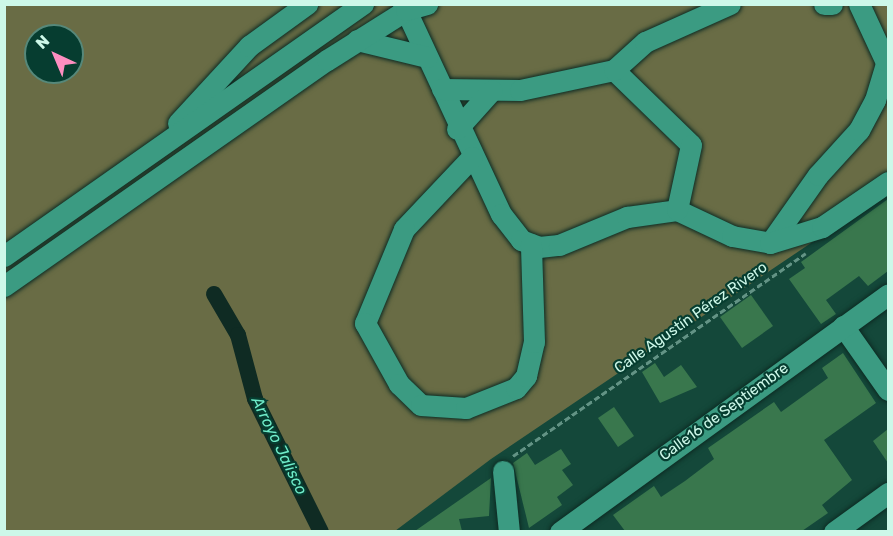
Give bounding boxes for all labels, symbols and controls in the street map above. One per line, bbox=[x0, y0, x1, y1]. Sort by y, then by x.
north arrow bbox=[24, 24, 84, 84]
text: N bbox=[32, 31, 53, 53]
street label: Calle Agustín Pérez Rivero bbox=[611, 258, 771, 378]
street label: Calle16 de Septiembre bbox=[656, 359, 792, 465]
water label: Arroyo Jalisco bbox=[247, 394, 311, 498]

